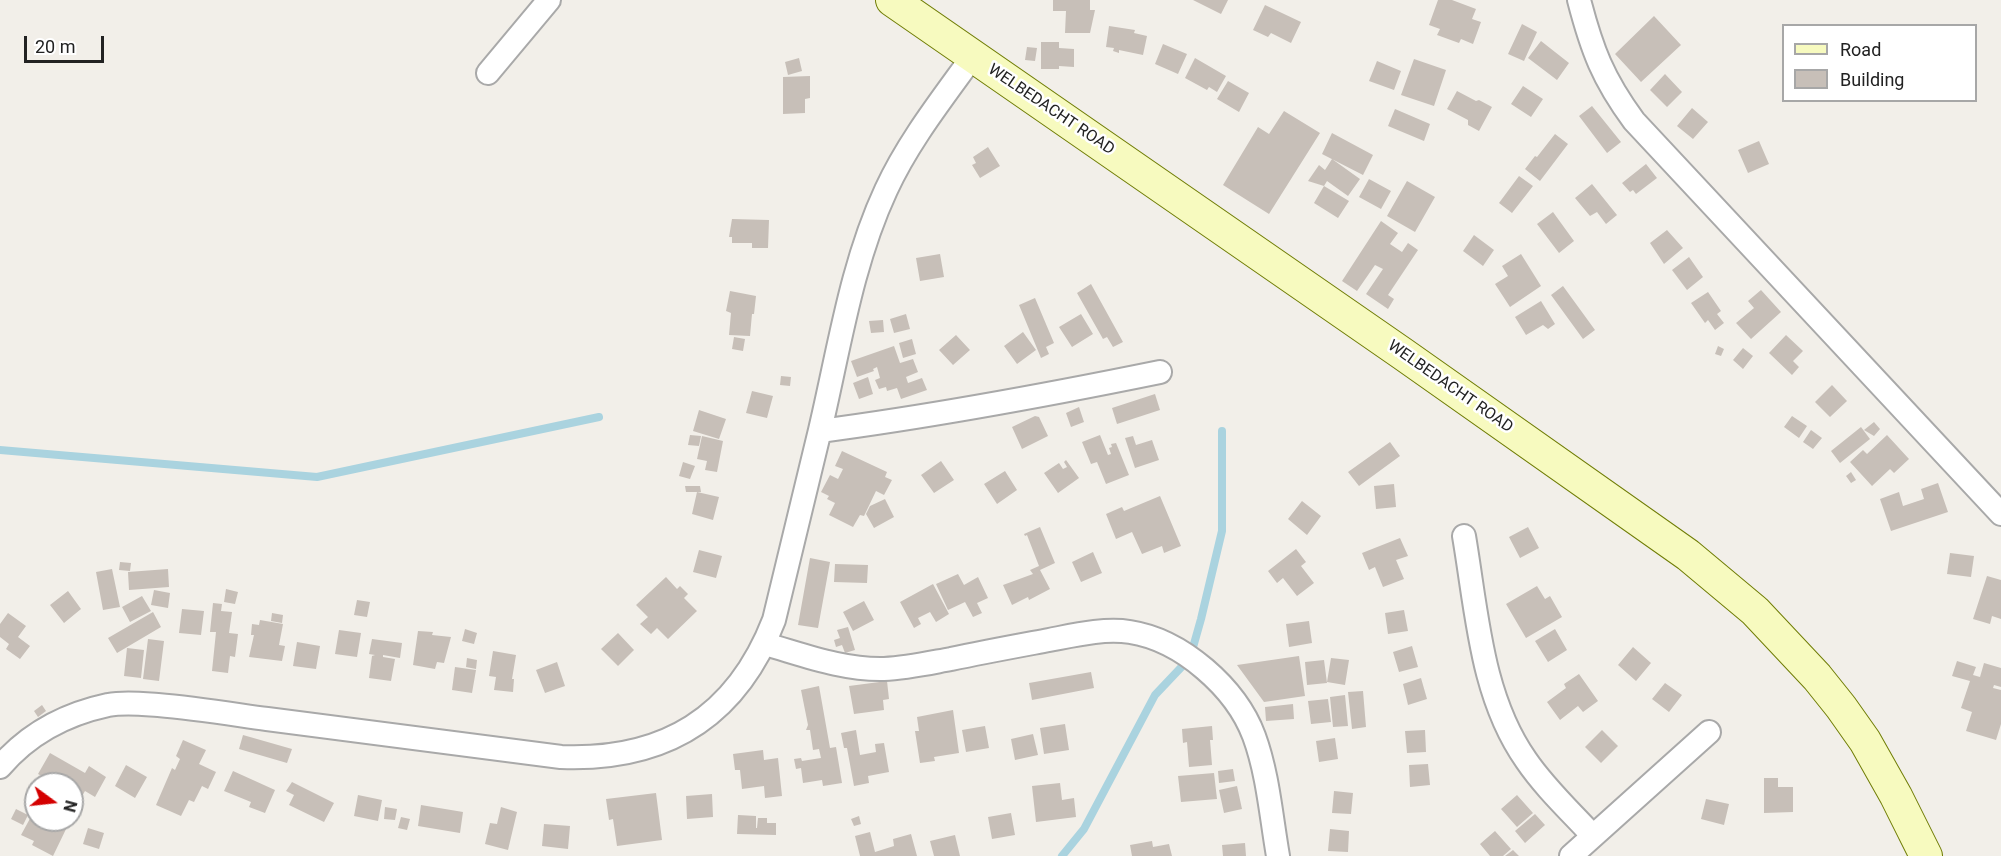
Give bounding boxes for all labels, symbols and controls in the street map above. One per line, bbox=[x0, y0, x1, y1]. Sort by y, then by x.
scale bar bbox=[27, 24, 106, 62]
legend bbox=[1782, 24, 1977, 102]
text: 20 m bbox=[35, 36, 75, 57]
text: Road bbox=[1840, 39, 1881, 60]
street label: WELBEDACHT ROAD bbox=[984, 61, 1118, 159]
text: Building bbox=[1840, 69, 1904, 90]
street label: WELBEDACHT ROAD bbox=[1384, 337, 1516, 437]
north arrow bbox=[24, 772, 84, 832]
text: N bbox=[59, 798, 81, 814]

